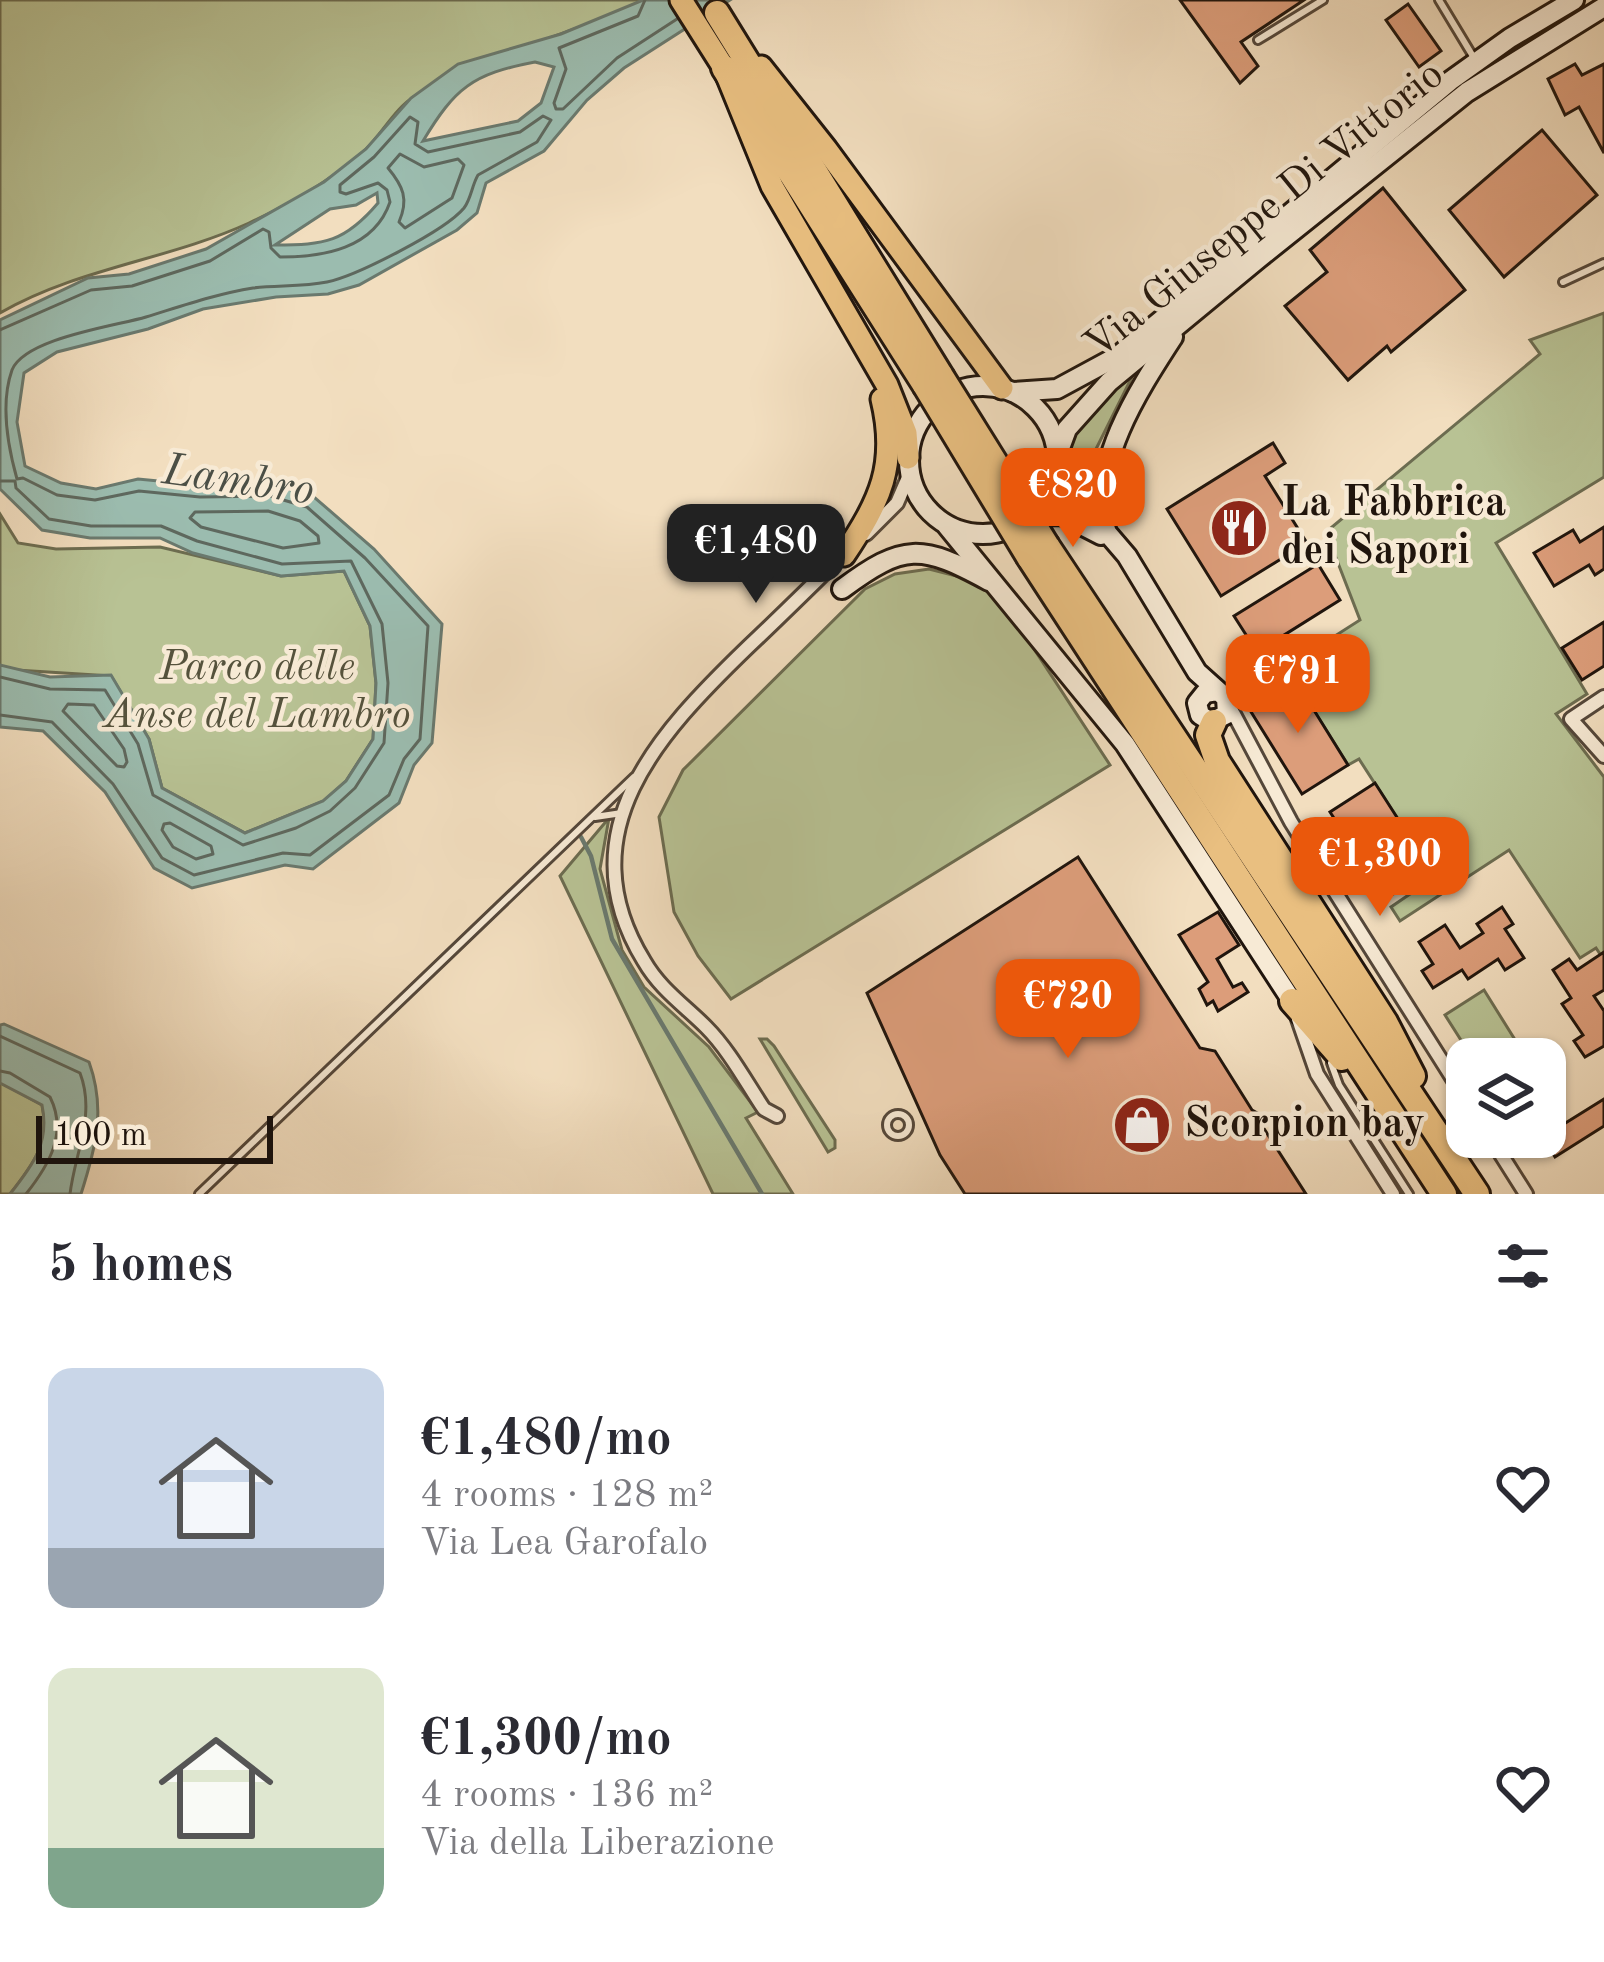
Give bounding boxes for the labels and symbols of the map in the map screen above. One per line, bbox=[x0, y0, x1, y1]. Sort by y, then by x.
street label: Via Giuseppe Di Vittorio bbox=[1078, 54, 1452, 368]
pin: €820 bbox=[1002, 448, 1144, 550]
water label: Lambro bbox=[158, 449, 317, 515]
place label: La Fabbrica dei Sapori bbox=[1281, 483, 1506, 573]
restaurant icon: La Fabbrica dei Sapori bbox=[1208, 497, 1270, 559]
pin: €1,480 bbox=[658, 504, 854, 606]
pin: €791 bbox=[1227, 634, 1369, 736]
park label: Parco delle Anse del Lambro bbox=[101, 647, 411, 737]
pin: €1,300 bbox=[1282, 817, 1478, 919]
pin: €720 bbox=[997, 959, 1139, 1061]
shop icon: Scorpion bay bbox=[1111, 1094, 1173, 1156]
place label: Scorpion bay bbox=[1184, 1104, 1425, 1146]
scale bar bbox=[36, 1110, 273, 1163]

